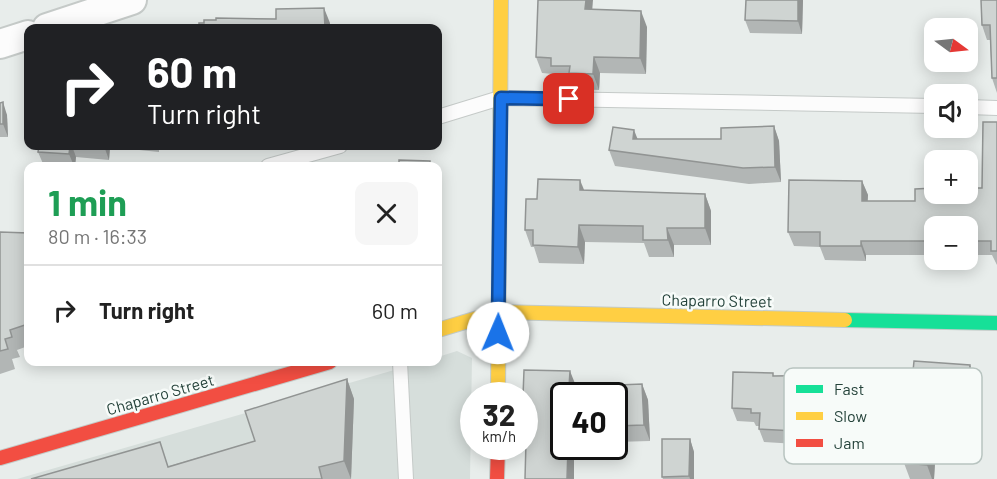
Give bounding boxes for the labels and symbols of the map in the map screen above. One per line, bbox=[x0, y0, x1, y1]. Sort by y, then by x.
north arrow bbox=[924, 18, 978, 72]
pin bbox=[543, 73, 594, 124]
street label: Chaparro Street bbox=[661, 290, 773, 310]
position arrow bbox=[466, 301, 530, 365]
legend bbox=[784, 368, 982, 464]
street label: Chaparro Street bbox=[104, 370, 216, 418]
text: Fast bbox=[834, 379, 864, 398]
speed limit sign: 40 bbox=[550, 382, 628, 460]
text: Slow bbox=[834, 406, 867, 425]
text: Jam bbox=[834, 433, 865, 452]

